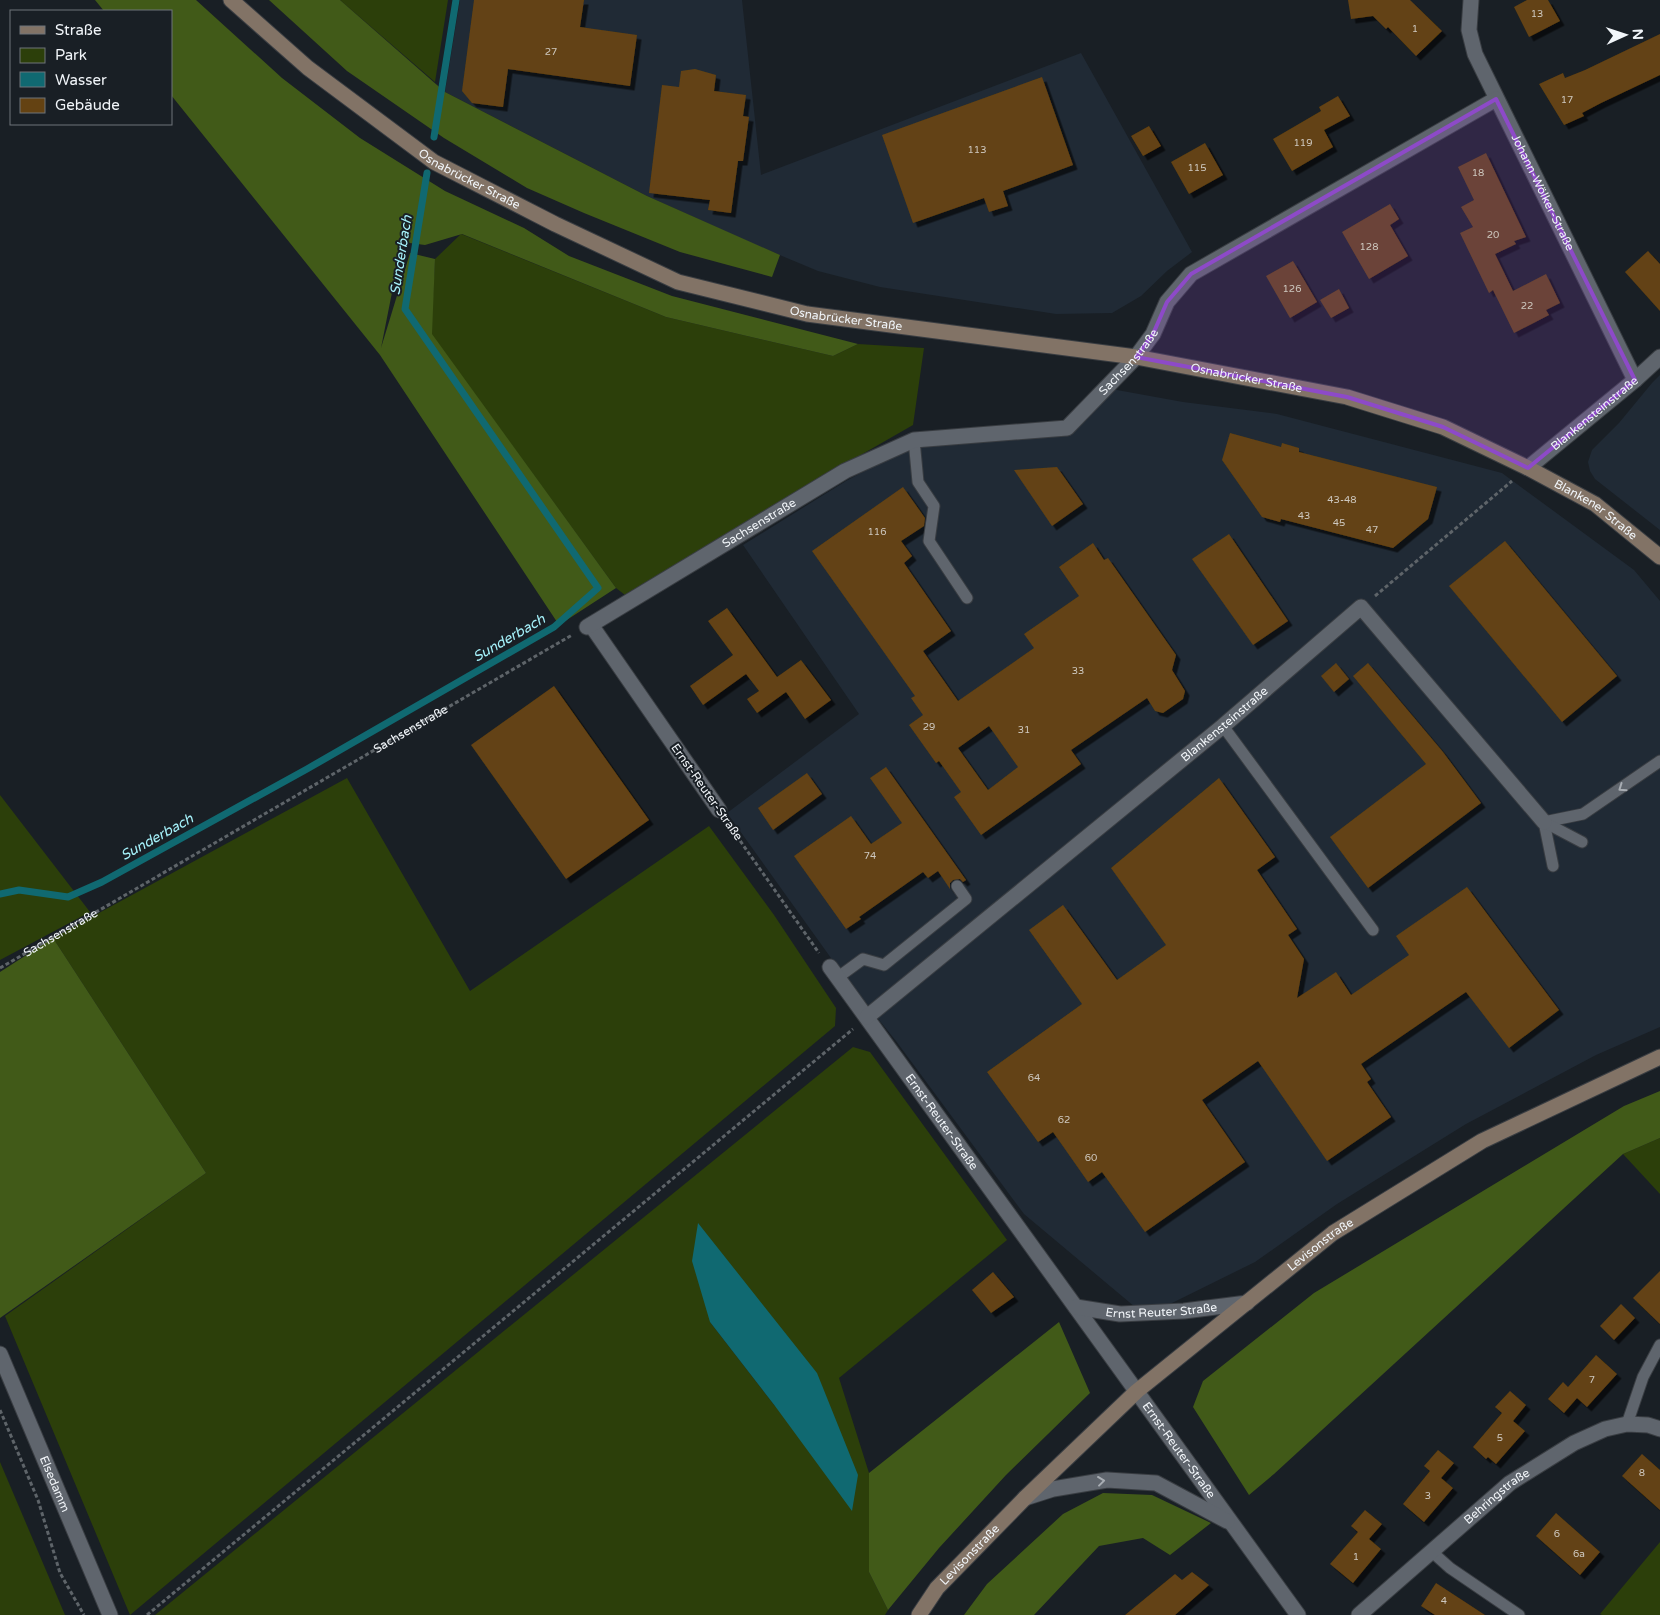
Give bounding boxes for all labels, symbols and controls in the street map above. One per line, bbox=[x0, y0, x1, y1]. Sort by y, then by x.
house number: 13 bbox=[1531, 8, 1543, 20]
legend bbox=[10, 10, 172, 125]
north arrow bbox=[1600, 10, 1650, 60]
text: Straße bbox=[55, 21, 101, 39]
house number: 1 bbox=[1412, 23, 1418, 35]
text: N bbox=[1629, 28, 1646, 40]
text: Park bbox=[55, 46, 87, 64]
house number: 27 bbox=[545, 46, 557, 58]
text: Wasser bbox=[55, 71, 107, 89]
house number: 17 bbox=[1561, 94, 1573, 106]
text: Gebäude bbox=[55, 96, 120, 114]
street label: Johann-Wölker-Straße bbox=[1508, 132, 1578, 253]
house number: 119 bbox=[1294, 137, 1312, 149]
house number: 113 bbox=[968, 144, 986, 156]
street label: Osnabrücker Straße bbox=[416, 146, 523, 212]
house number: 115 bbox=[1188, 162, 1206, 174]
house number: 18 bbox=[1472, 167, 1484, 179]
water label: Sunderbach bbox=[386, 214, 416, 296]
house number: 20 bbox=[1487, 229, 1499, 241]
house number: 128 bbox=[1360, 241, 1378, 253]
house number: 126 bbox=[1283, 283, 1301, 295]
house number: 22 bbox=[1521, 300, 1533, 312]
street label: Osnabrücker Straße bbox=[788, 303, 903, 333]
street label: Sachsenstraße bbox=[1096, 327, 1161, 398]
street label: Osnabrücker Straße bbox=[1189, 360, 1304, 395]
street label: Blankensteinstraße bbox=[1548, 373, 1641, 453]
street label: Blankener Straße bbox=[1552, 476, 1640, 543]
house number: 43-48 bbox=[1327, 494, 1357, 506]
street label: Sachsenstraße bbox=[720, 495, 799, 551]
house number: 43 bbox=[1298, 510, 1310, 522]
house number: 45 bbox=[1333, 517, 1345, 529]
house number: 47 bbox=[1366, 524, 1378, 536]
house number: 116 bbox=[868, 526, 886, 538]
water label: Sunderbach bbox=[470, 610, 548, 665]
house number: 33 bbox=[1072, 665, 1084, 677]
street label: Blankensteinstraße bbox=[1178, 684, 1271, 765]
street label: Sachsenstraße bbox=[371, 702, 450, 756]
house number: 29 bbox=[923, 721, 935, 733]
house number: 31 bbox=[1018, 724, 1030, 736]
street label: Ernst-Reuter-Straße bbox=[668, 741, 746, 843]
one-way arrow bbox=[1618, 782, 1627, 791]
water label: Sunderbach bbox=[118, 810, 197, 864]
house number: 74 bbox=[864, 850, 876, 862]
street label: Sachsenstraße bbox=[21, 906, 100, 960]
street label: Ernst-Reuter-Straße bbox=[902, 1071, 981, 1173]
house number: 64 bbox=[1028, 1072, 1040, 1084]
house number: 62 bbox=[1058, 1114, 1070, 1126]
house number: 60 bbox=[1085, 1152, 1097, 1164]
street label: Levisonstraße bbox=[1285, 1215, 1356, 1274]
street label: Ernst Reuter Straße bbox=[1105, 1300, 1218, 1321]
house number: 7 bbox=[1589, 1374, 1595, 1386]
street label: Ernst-Reuter-Straße bbox=[1140, 1399, 1218, 1501]
house number: 5 bbox=[1497, 1432, 1503, 1444]
street label: Elsedamm bbox=[37, 1454, 73, 1514]
street label: Behringstraße bbox=[1461, 1465, 1532, 1527]
house number: 8 bbox=[1639, 1467, 1645, 1479]
one-way arrow bbox=[1098, 1476, 1106, 1487]
house number: 3 bbox=[1425, 1490, 1431, 1502]
street label: Levisonstraße bbox=[937, 1521, 1002, 1588]
house number: 6 bbox=[1554, 1528, 1560, 1540]
house number: 6a bbox=[1573, 1548, 1585, 1560]
house number: 1 bbox=[1353, 1551, 1359, 1563]
house number: 4 bbox=[1441, 1595, 1447, 1607]

